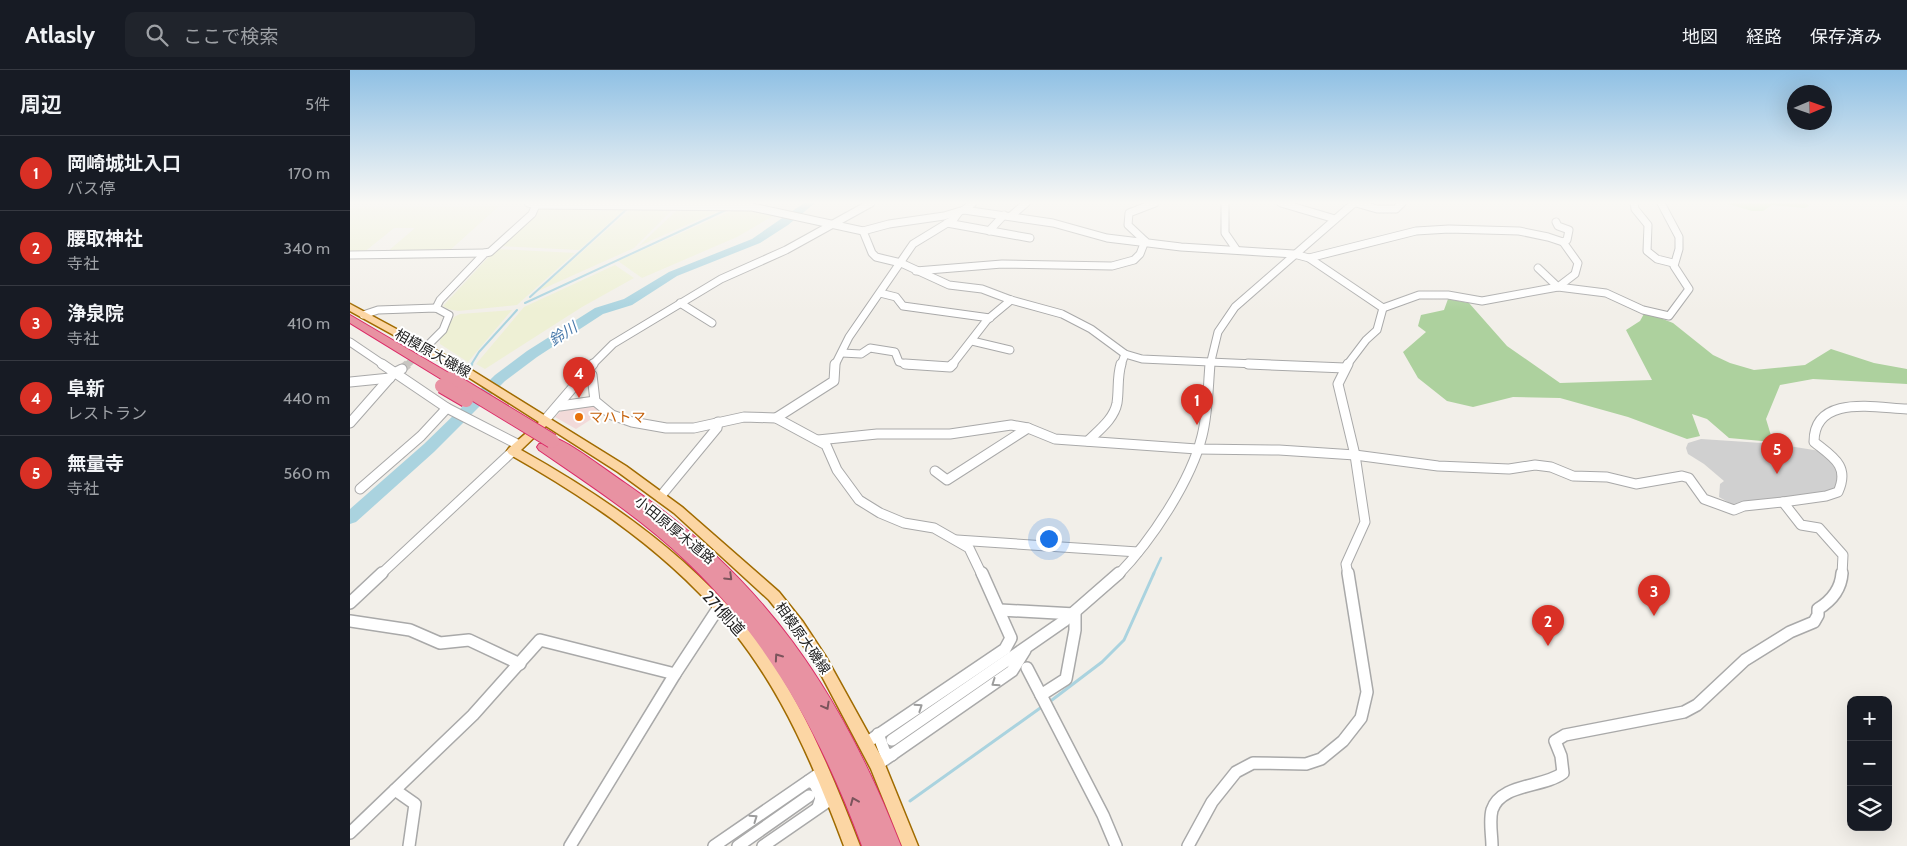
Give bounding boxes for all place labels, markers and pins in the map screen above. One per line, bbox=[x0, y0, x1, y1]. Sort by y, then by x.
pin: 4 bbox=[563, 357, 595, 398]
pin: 1 bbox=[1181, 384, 1213, 425]
place label: マハトマ bbox=[589, 408, 645, 426]
marker: マハトマ bbox=[573, 411, 585, 423]
pin: 5 bbox=[1761, 433, 1793, 474]
pin: 3 bbox=[1638, 575, 1670, 616]
pin: 2 bbox=[1532, 605, 1564, 646]

